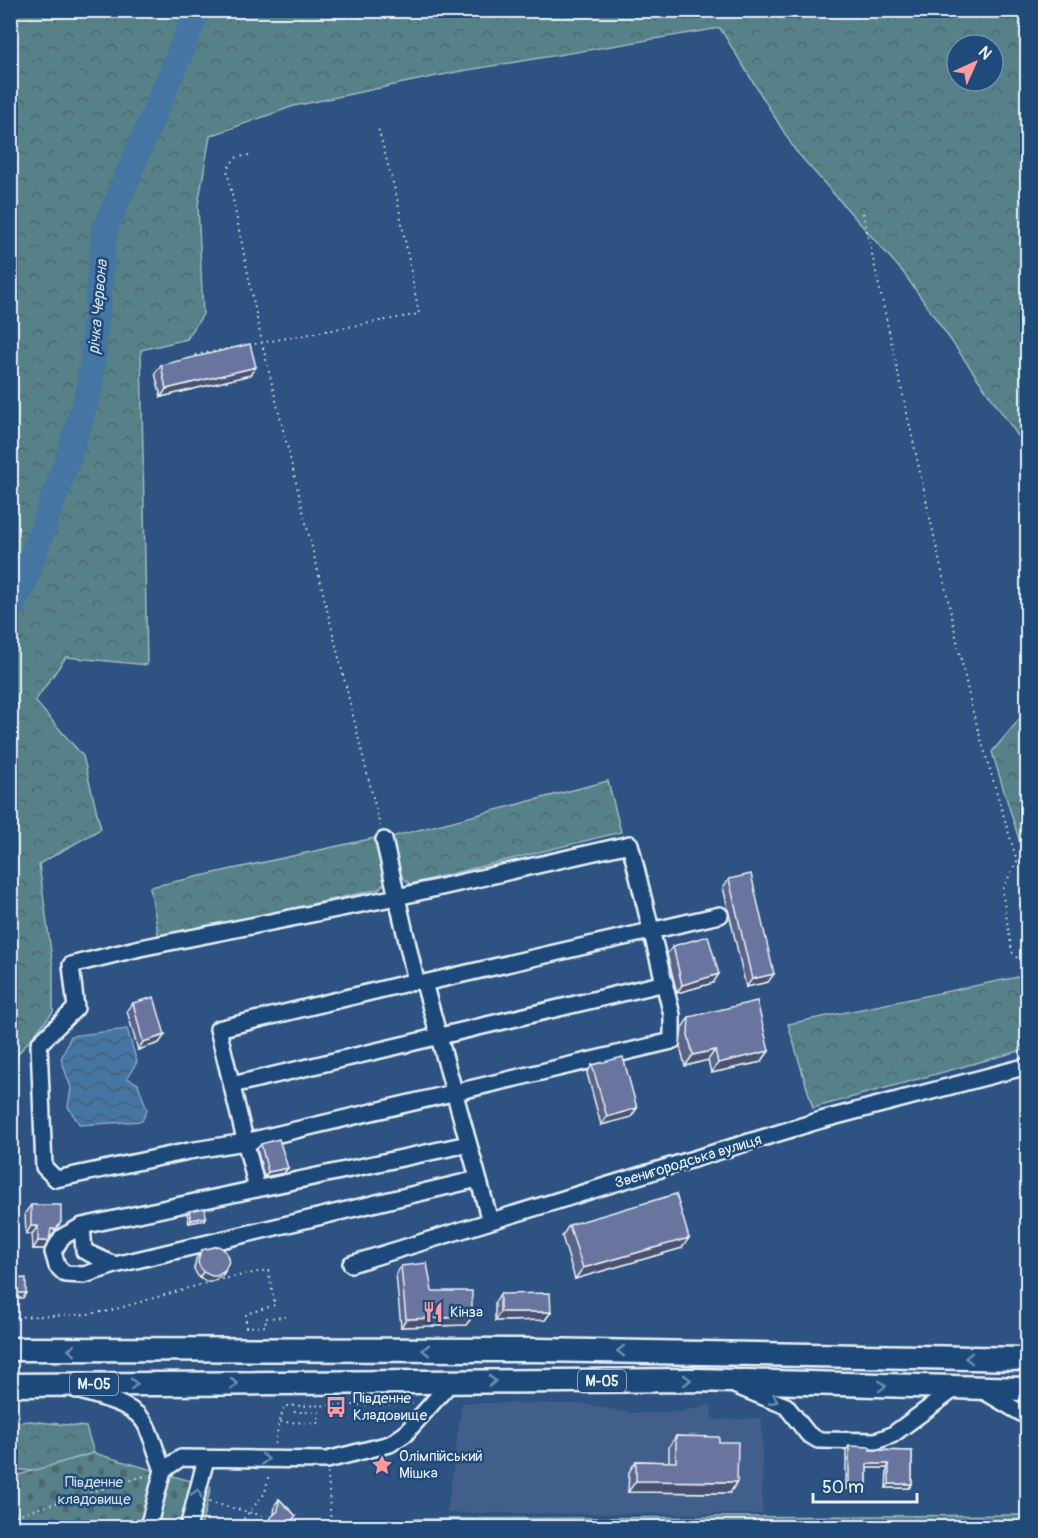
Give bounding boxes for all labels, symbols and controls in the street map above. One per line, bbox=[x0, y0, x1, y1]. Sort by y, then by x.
north arrow bbox=[945, 33, 1005, 93]
text: N bbox=[974, 42, 996, 64]
water label: річка Червона bbox=[84, 258, 112, 355]
street label: Звенигородська вулиця bbox=[612, 1130, 764, 1193]
restaurant icon: Кінза bbox=[421, 1300, 445, 1324]
place label: Кінза bbox=[450, 1303, 483, 1322]
one-way arrow bbox=[67, 1344, 76, 1356]
one-way arrow bbox=[422, 1344, 431, 1356]
one-way arrow bbox=[617, 1345, 626, 1357]
one-way arrow bbox=[965, 1352, 974, 1364]
road number: М-05 bbox=[578, 1370, 626, 1392]
road number: М-05 bbox=[70, 1373, 118, 1395]
one-way arrow bbox=[683, 1374, 692, 1386]
one-way arrow bbox=[488, 1375, 497, 1387]
one-way arrow bbox=[129, 1378, 138, 1390]
one-way arrow bbox=[230, 1378, 239, 1390]
one-way arrow bbox=[878, 1379, 887, 1392]
place label: Південне Кладовище bbox=[353, 1389, 428, 1425]
one-way arrow bbox=[767, 1393, 778, 1405]
bus stop icon: Південне Кладовище bbox=[324, 1395, 348, 1419]
place label: Олімпійський Мішка bbox=[399, 1447, 483, 1483]
one-way arrow bbox=[260, 1453, 269, 1465]
place icon: Олімпійський Мішка bbox=[370, 1453, 394, 1477]
scale bar bbox=[813, 1466, 916, 1504]
park label: Південне кладовище bbox=[57, 1473, 131, 1509]
text: 50 m bbox=[822, 1476, 864, 1499]
one-way arrow bbox=[190, 1488, 202, 1499]

